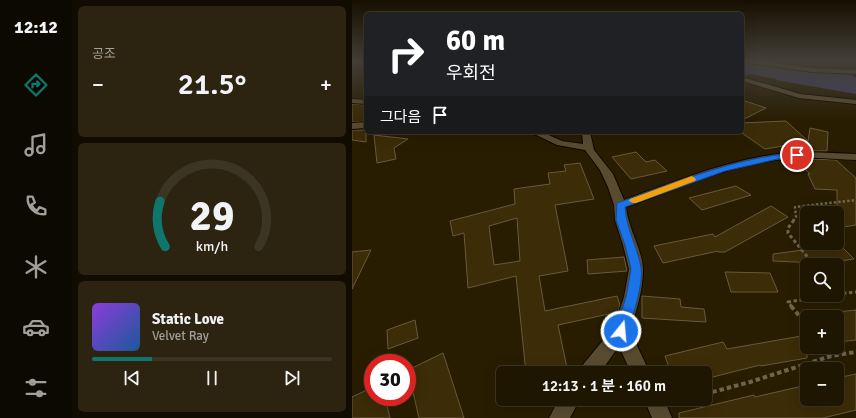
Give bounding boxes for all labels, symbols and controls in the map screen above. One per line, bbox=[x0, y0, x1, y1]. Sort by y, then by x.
text: 12:12 bbox=[14, 16, 58, 38]
text: 60 m bbox=[446, 24, 505, 58]
icon: right bbox=[380, 28, 432, 80]
text: 공조 bbox=[92, 46, 116, 62]
text: 우회전 bbox=[446, 62, 496, 84]
text: 21.5° bbox=[178, 66, 246, 103]
icon: directions bbox=[22, 71, 50, 99]
text: − bbox=[92, 71, 104, 98]
text: + bbox=[320, 71, 332, 98]
icon: arrive bbox=[429, 104, 451, 126]
text: 그다음 bbox=[380, 108, 421, 126]
icon: music bbox=[22, 131, 50, 159]
pin bbox=[780, 138, 814, 172]
icon: arrive bbox=[786, 144, 808, 166]
text: 29 bbox=[190, 191, 234, 242]
icon: phone bbox=[22, 192, 50, 220]
map controls bbox=[800, 206, 844, 406]
button: sound bbox=[800, 206, 844, 250]
text: km/h bbox=[196, 238, 228, 255]
icon: climate bbox=[22, 253, 50, 281]
button: search bbox=[800, 258, 844, 302]
text: Static Love bbox=[152, 310, 224, 328]
position arrow bbox=[600, 310, 642, 352]
button: + bbox=[800, 310, 844, 354]
icon: car bbox=[22, 313, 50, 341]
text: Velvet Ray bbox=[152, 328, 209, 344]
speed limit sign: 30 bbox=[364, 354, 416, 406]
button: − bbox=[800, 362, 844, 406]
icon: previous bbox=[121, 367, 143, 389]
icon: pause bbox=[201, 367, 223, 389]
icon: next bbox=[281, 367, 303, 389]
icon: filters bbox=[22, 374, 50, 402]
text: 12:13 · 1 분 · 160 m bbox=[542, 377, 666, 395]

